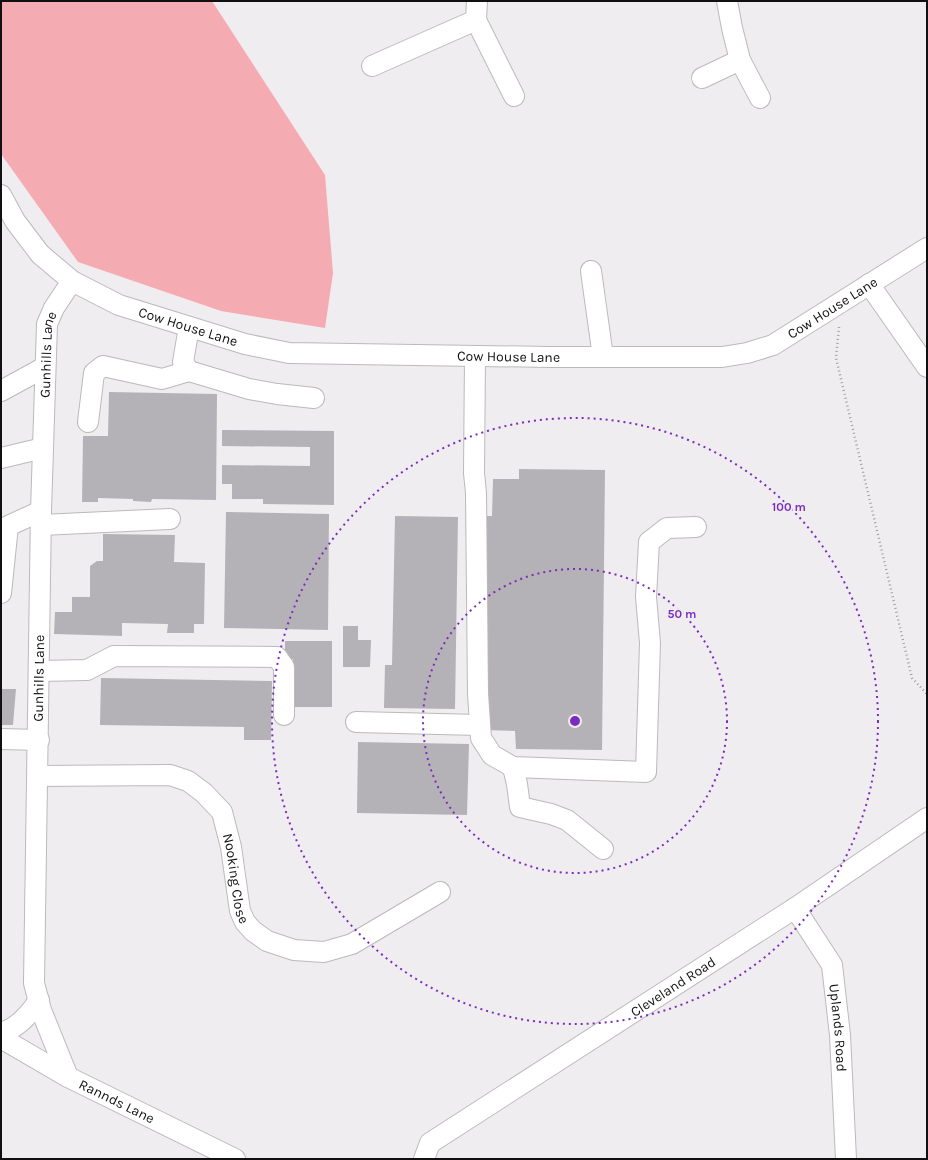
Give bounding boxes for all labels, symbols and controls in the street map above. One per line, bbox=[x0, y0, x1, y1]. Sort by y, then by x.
street label: Cow House Lane bbox=[784, 273, 880, 342]
street label: Cow House Lane bbox=[136, 303, 240, 350]
street label: Gunhills Lane bbox=[36, 308, 60, 398]
street label: Cow House Lane bbox=[457, 347, 560, 366]
text: 100 m bbox=[772, 500, 806, 514]
text: 50 m bbox=[668, 607, 697, 621]
street label: Gunhills Lane bbox=[29, 635, 48, 722]
centre of rings bbox=[568, 714, 582, 728]
street label: Nooking Close bbox=[219, 831, 253, 926]
street label: Cleveland Road bbox=[627, 953, 719, 1020]
street label: Uplands Road bbox=[826, 983, 850, 1072]
street label: Rannds Lane bbox=[76, 1075, 157, 1127]

